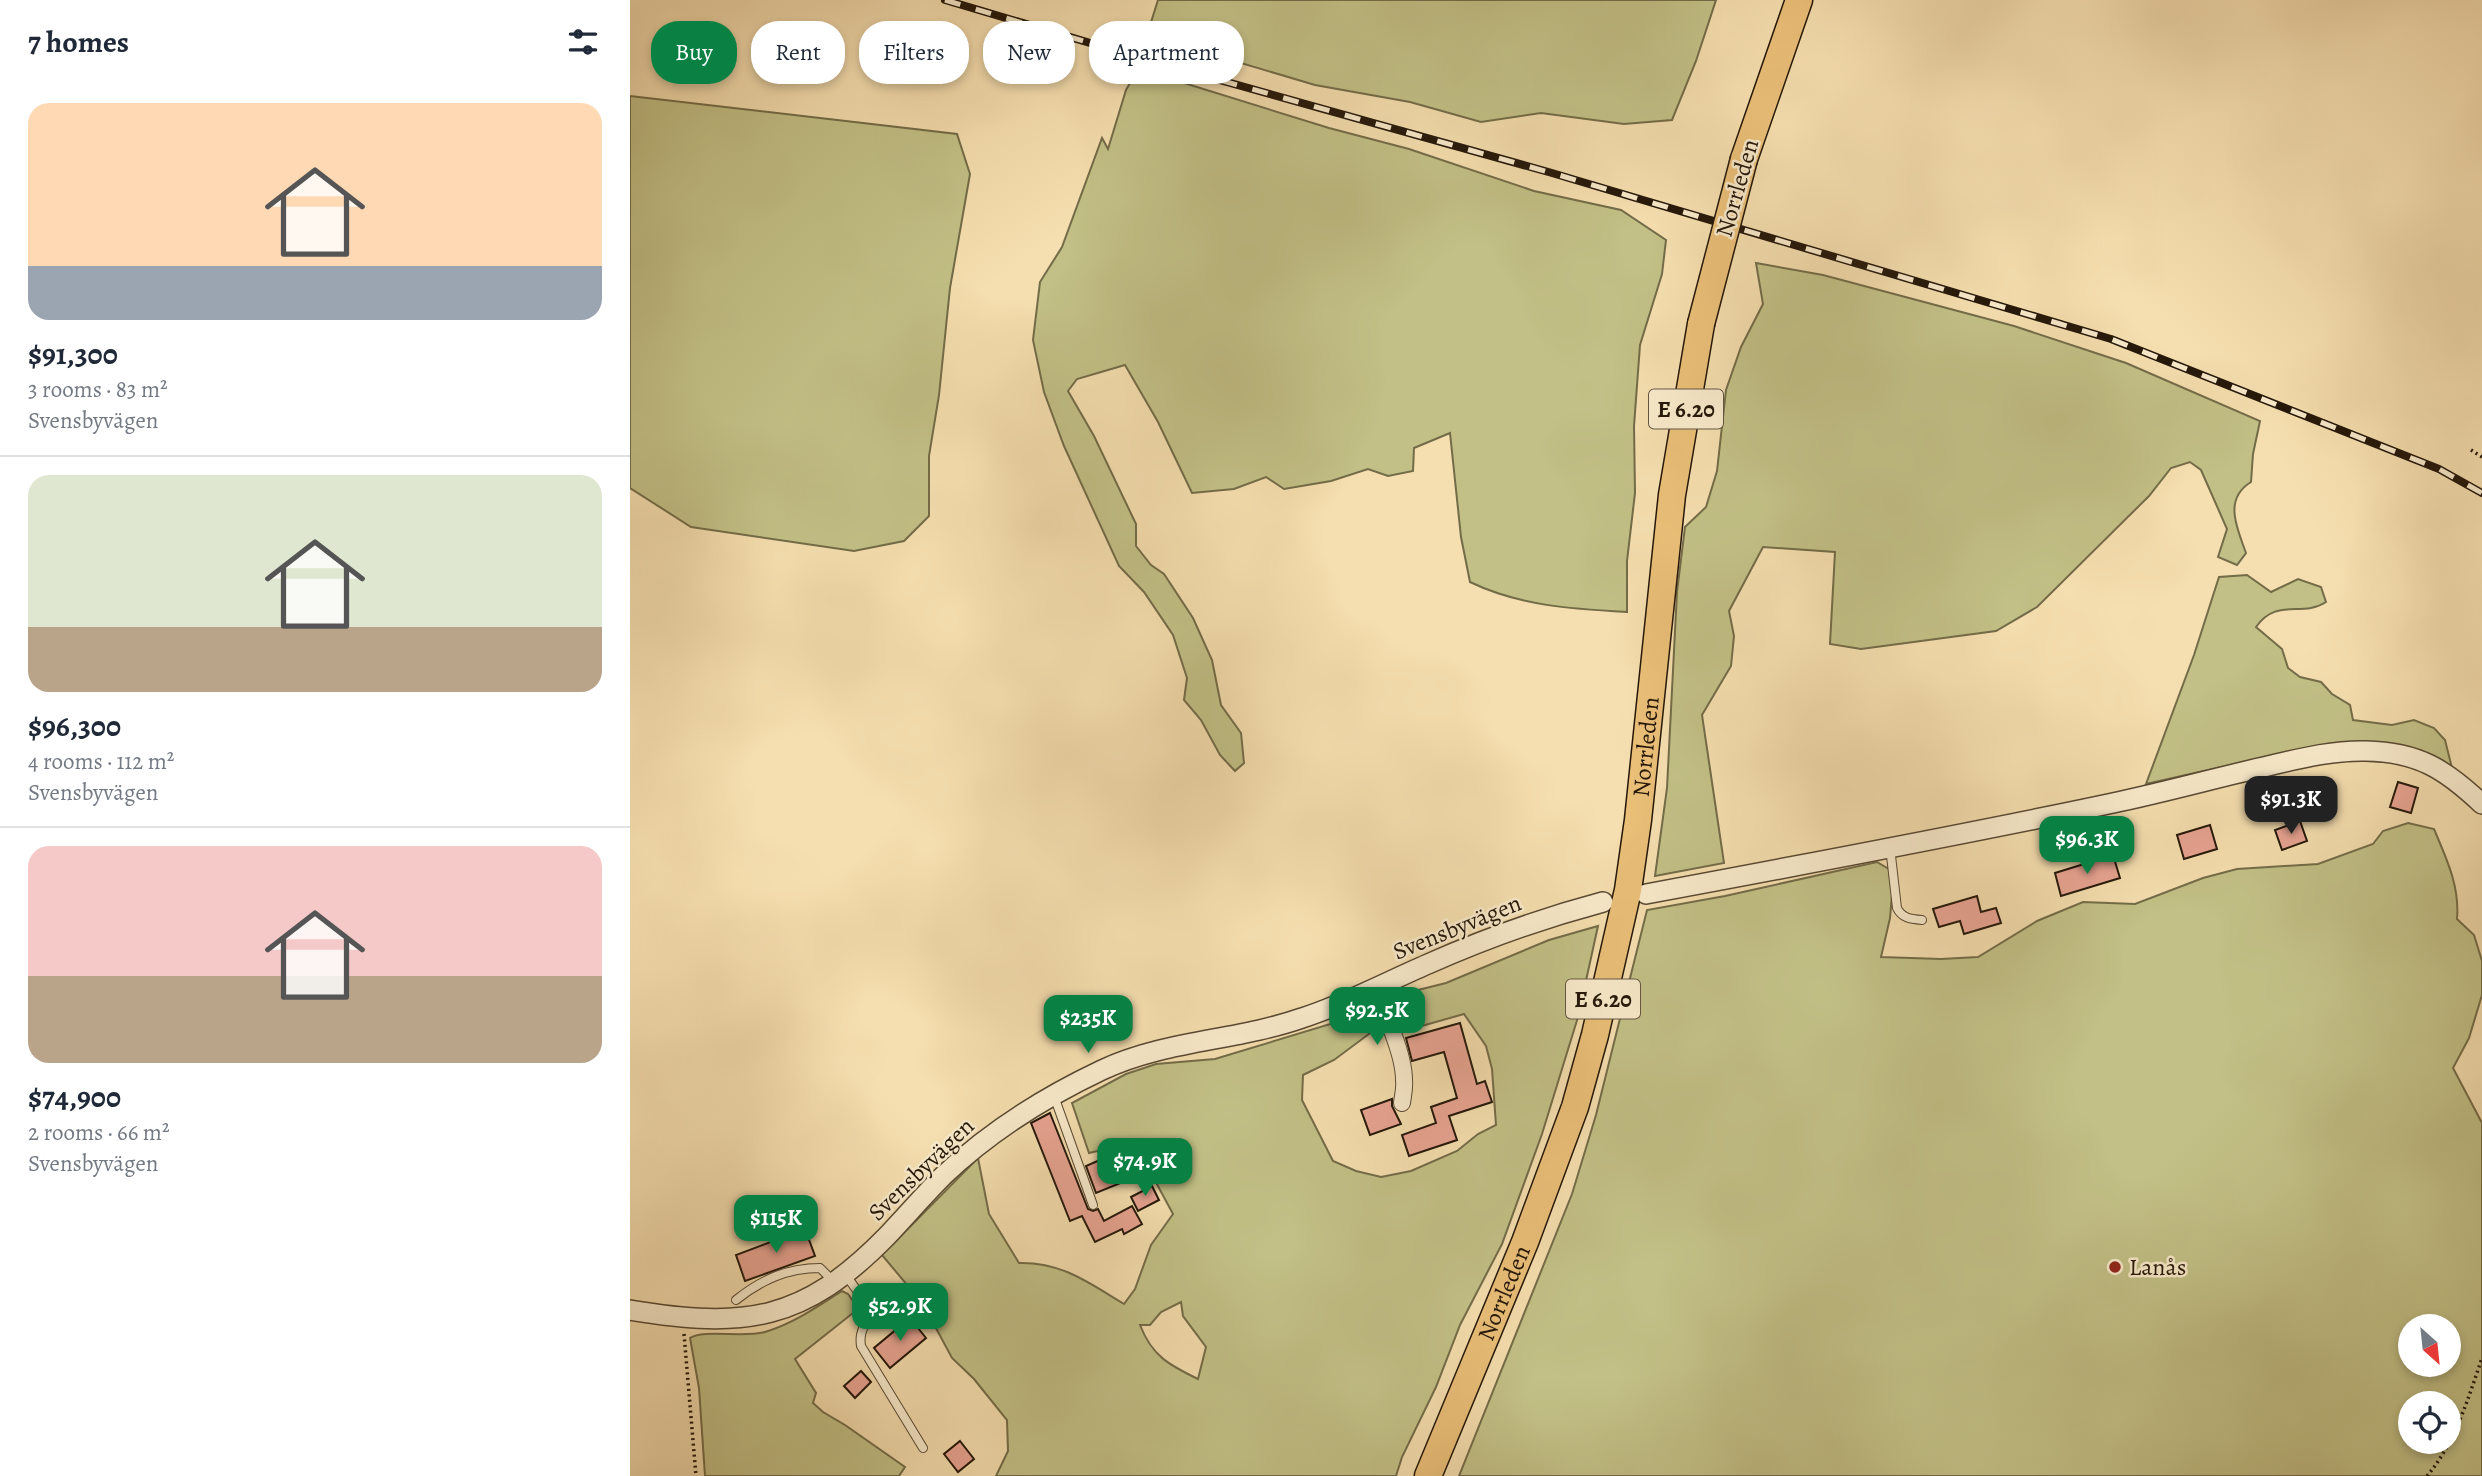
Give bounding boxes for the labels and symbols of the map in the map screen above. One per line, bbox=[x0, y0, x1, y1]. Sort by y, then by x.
street label: Norrleden bbox=[1708, 135, 1766, 241]
road number: E 6.20 bbox=[1649, 390, 1723, 428]
street label: Norrleden bbox=[1625, 695, 1667, 798]
pin: $91.3K bbox=[2234, 776, 2348, 836]
pin: $96.3K bbox=[2030, 816, 2144, 876]
street label: Svensbyvägen bbox=[1388, 887, 1526, 967]
road number: E 6.20 bbox=[1566, 980, 1640, 1018]
pin: $92.5K bbox=[1320, 988, 1434, 1047]
pin: $235K bbox=[1039, 996, 1137, 1055]
street label: Svensbyvägen bbox=[861, 1110, 981, 1228]
pin: $74.9K bbox=[1088, 1138, 1202, 1198]
pin: $115K bbox=[727, 1196, 825, 1255]
street label: Norrleden bbox=[1470, 1241, 1538, 1346]
place label: Lanås bbox=[2129, 1251, 2186, 1283]
marker: Lanås bbox=[2107, 1259, 2123, 1275]
pin: $52.9K bbox=[843, 1284, 957, 1343]
north arrow bbox=[2398, 1314, 2460, 1377]

